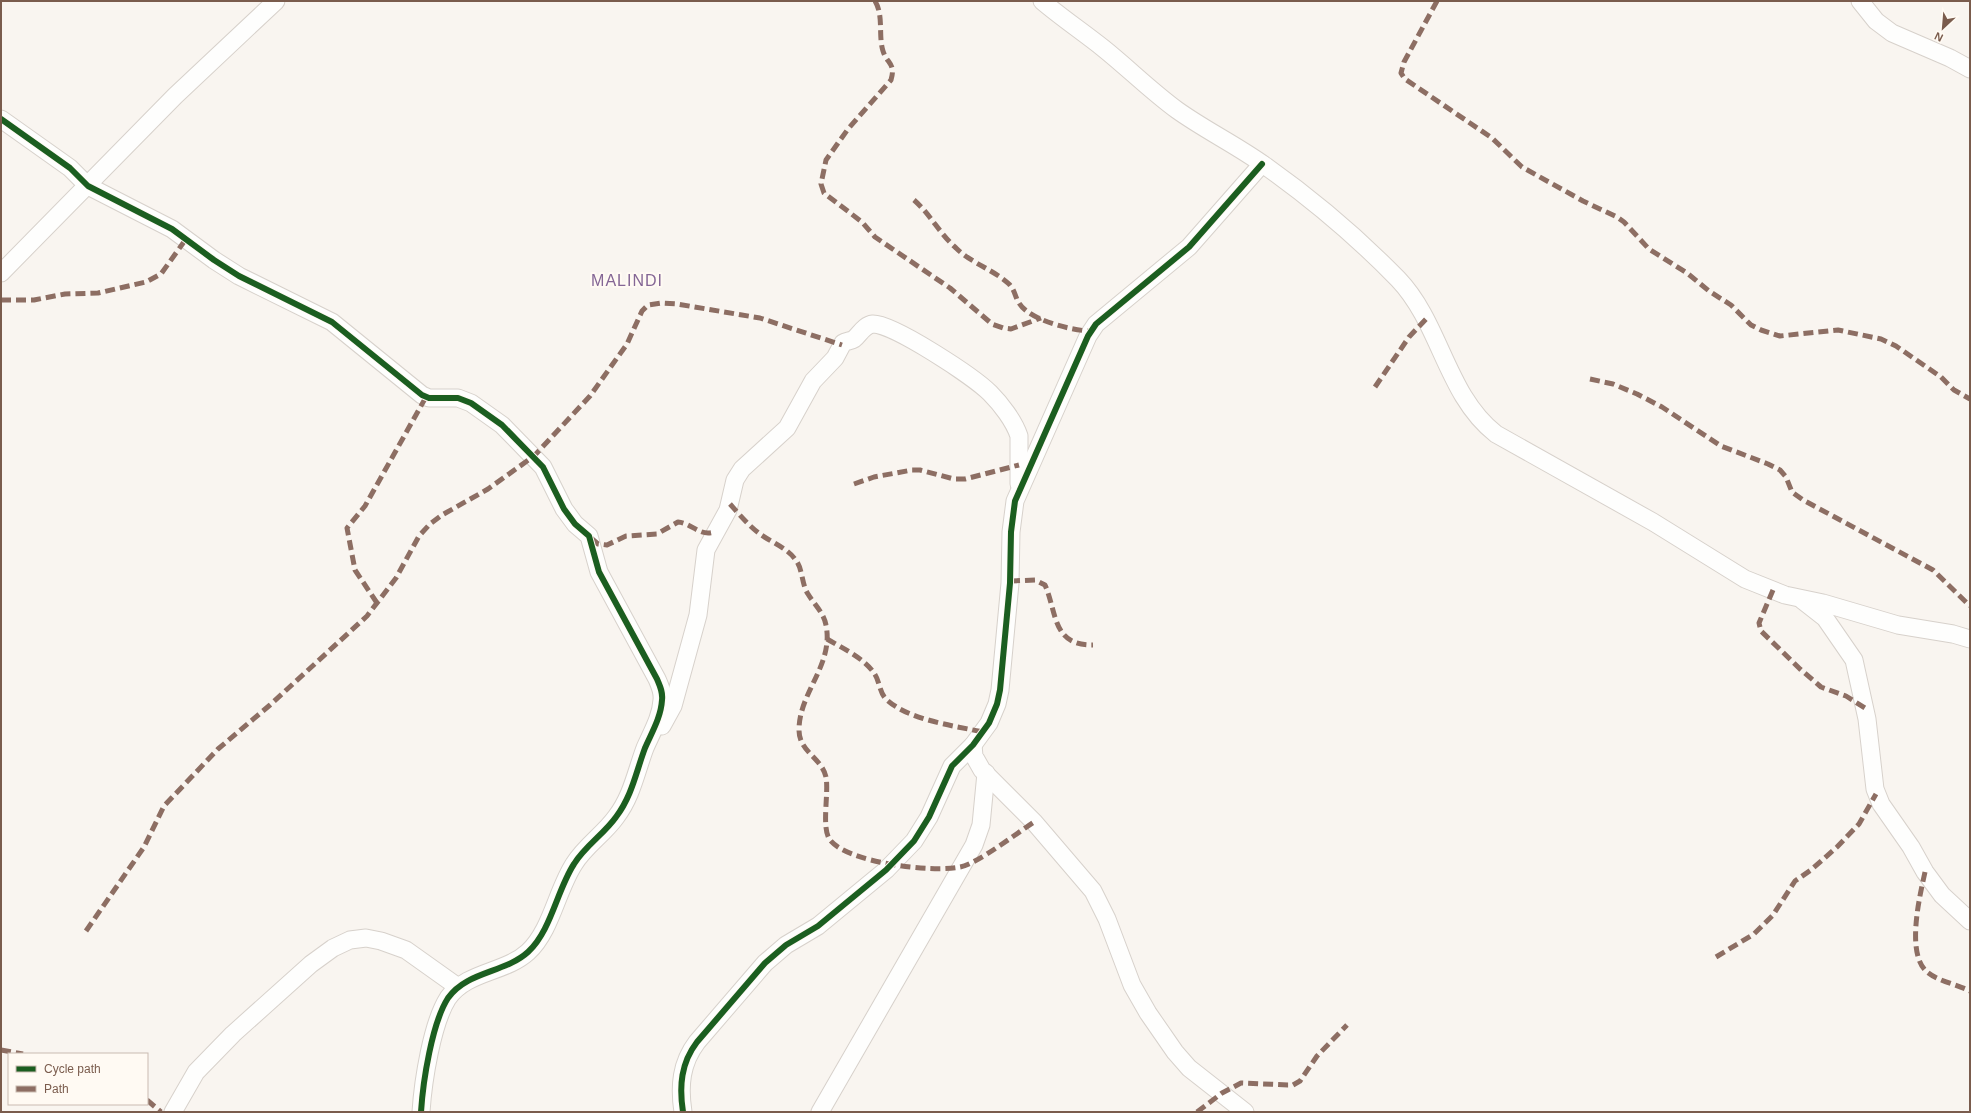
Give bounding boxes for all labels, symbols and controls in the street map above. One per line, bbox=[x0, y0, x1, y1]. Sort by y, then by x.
north arrow bbox=[1923, 8, 1963, 48]
text: N bbox=[1932, 30, 1945, 44]
district label: MALINDI bbox=[591, 272, 663, 289]
legend bbox=[8, 1053, 148, 1105]
text: Cycle path bbox=[44, 1062, 101, 1076]
text: Path bbox=[44, 1082, 69, 1096]

